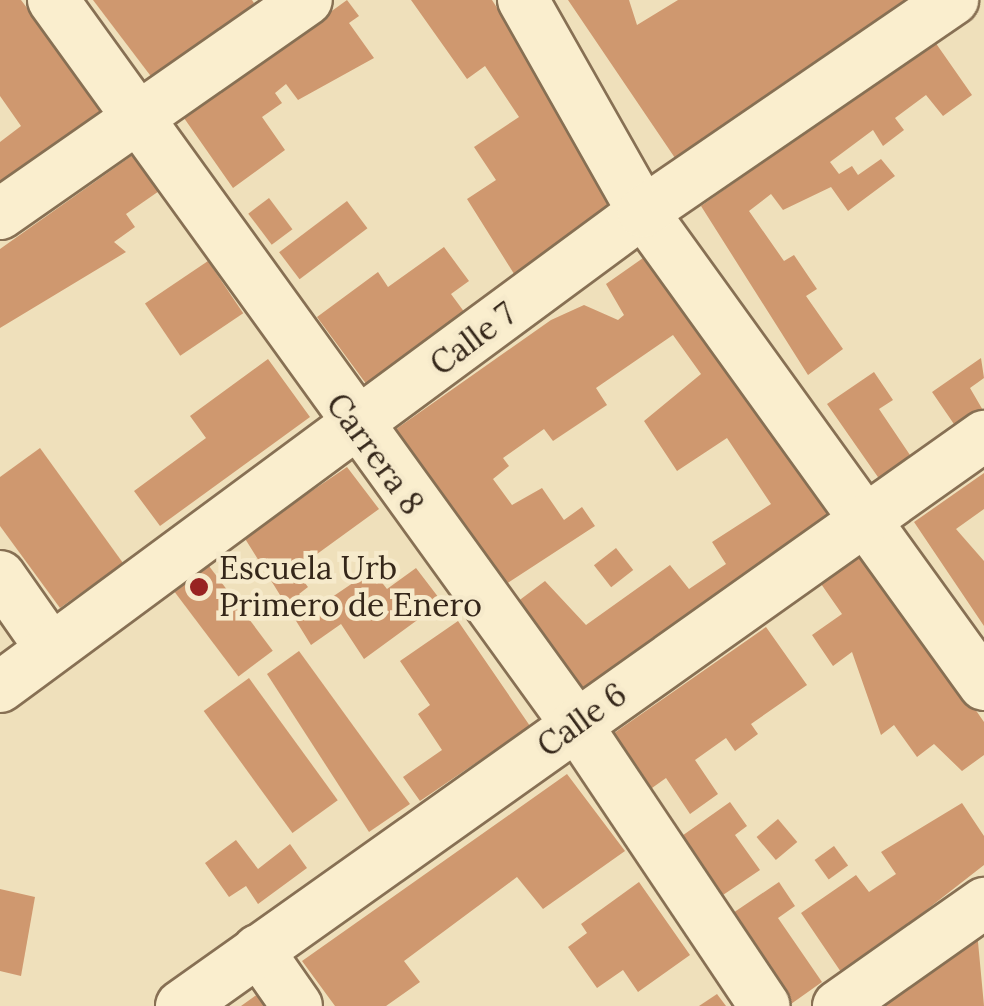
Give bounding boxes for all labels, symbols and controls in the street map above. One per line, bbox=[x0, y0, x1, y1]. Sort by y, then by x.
street label: Calle 7 bbox=[423, 295, 523, 383]
street label: Carrera 8 bbox=[318, 386, 432, 522]
place label: Escuela Urb Primero de Enero bbox=[219, 550, 482, 625]
marker: Escuela Urb Primero de Enero bbox=[188, 576, 210, 598]
street label: Calle 6 bbox=[530, 675, 634, 765]

